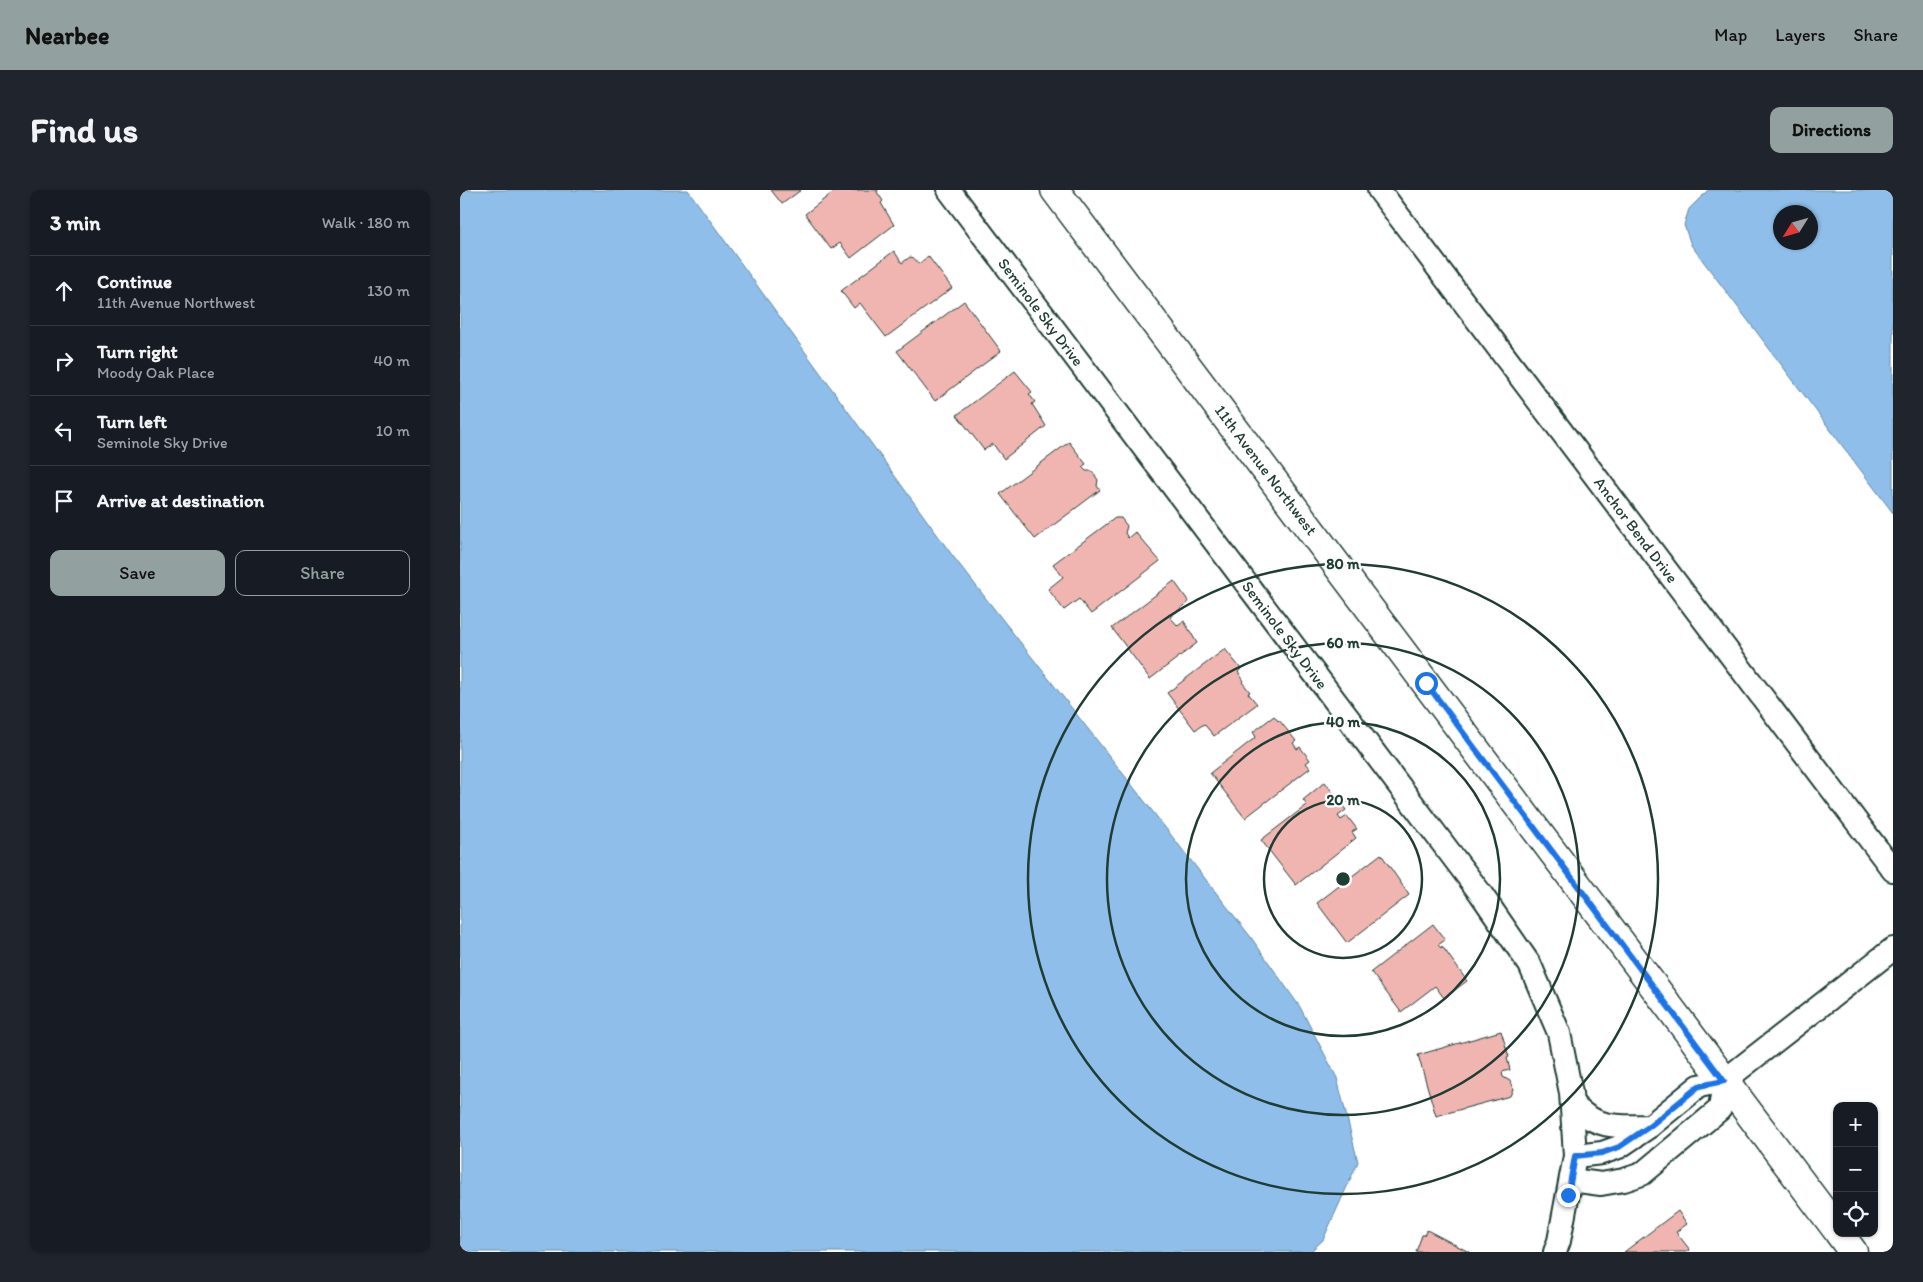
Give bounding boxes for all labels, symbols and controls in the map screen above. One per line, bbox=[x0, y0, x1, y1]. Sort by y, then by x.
text: Nearbee bbox=[25, 21, 109, 50]
text: Map bbox=[1714, 24, 1747, 46]
text: Layers bbox=[1775, 24, 1825, 46]
text: Share bbox=[1853, 24, 1898, 46]
button: Directions bbox=[1770, 107, 1893, 153]
text: Find us bbox=[30, 109, 138, 151]
north arrow bbox=[1773, 205, 1818, 250]
text: 3 min bbox=[50, 210, 100, 235]
text: Walk · 180 m bbox=[322, 213, 410, 232]
street label: Seminole Sky Drive bbox=[994, 254, 1088, 370]
text: Continue bbox=[97, 270, 172, 293]
icon: ahead bbox=[50, 277, 78, 305]
text: 130 m bbox=[367, 281, 410, 300]
text: 11th Avenue Northwest bbox=[97, 293, 255, 312]
text: Turn right bbox=[97, 340, 178, 363]
icon: right bbox=[50, 347, 78, 375]
text: 40 m bbox=[373, 351, 410, 370]
text: Moody Oak Place bbox=[97, 363, 215, 382]
street label: 11th Avenue Northwest bbox=[1211, 401, 1321, 539]
text: Turn left bbox=[97, 410, 167, 433]
icon: left bbox=[50, 417, 78, 445]
text: 10 m bbox=[376, 421, 410, 440]
text: Seminole Sky Drive bbox=[97, 433, 228, 452]
street label: Anchor Bend Drive bbox=[1590, 473, 1682, 587]
icon: arrive bbox=[50, 487, 78, 515]
text: Arrive at destination bbox=[97, 489, 264, 512]
button: Save bbox=[50, 550, 225, 596]
button: Share bbox=[235, 550, 410, 596]
text: 80 m bbox=[1326, 555, 1360, 573]
street label: Seminole Sky Drive bbox=[1238, 577, 1332, 693]
text: 60 m bbox=[1326, 634, 1360, 652]
route start bbox=[1415, 672, 1438, 695]
text: 40 m bbox=[1326, 713, 1361, 731]
text: 20 m bbox=[1326, 791, 1360, 809]
centre of rings bbox=[1334, 870, 1352, 888]
map controls bbox=[1833, 1102, 1878, 1237]
button: + bbox=[1833, 1102, 1878, 1147]
button: − bbox=[1833, 1147, 1878, 1192]
route end bbox=[1557, 1184, 1580, 1207]
button: locate bbox=[1833, 1192, 1878, 1237]

